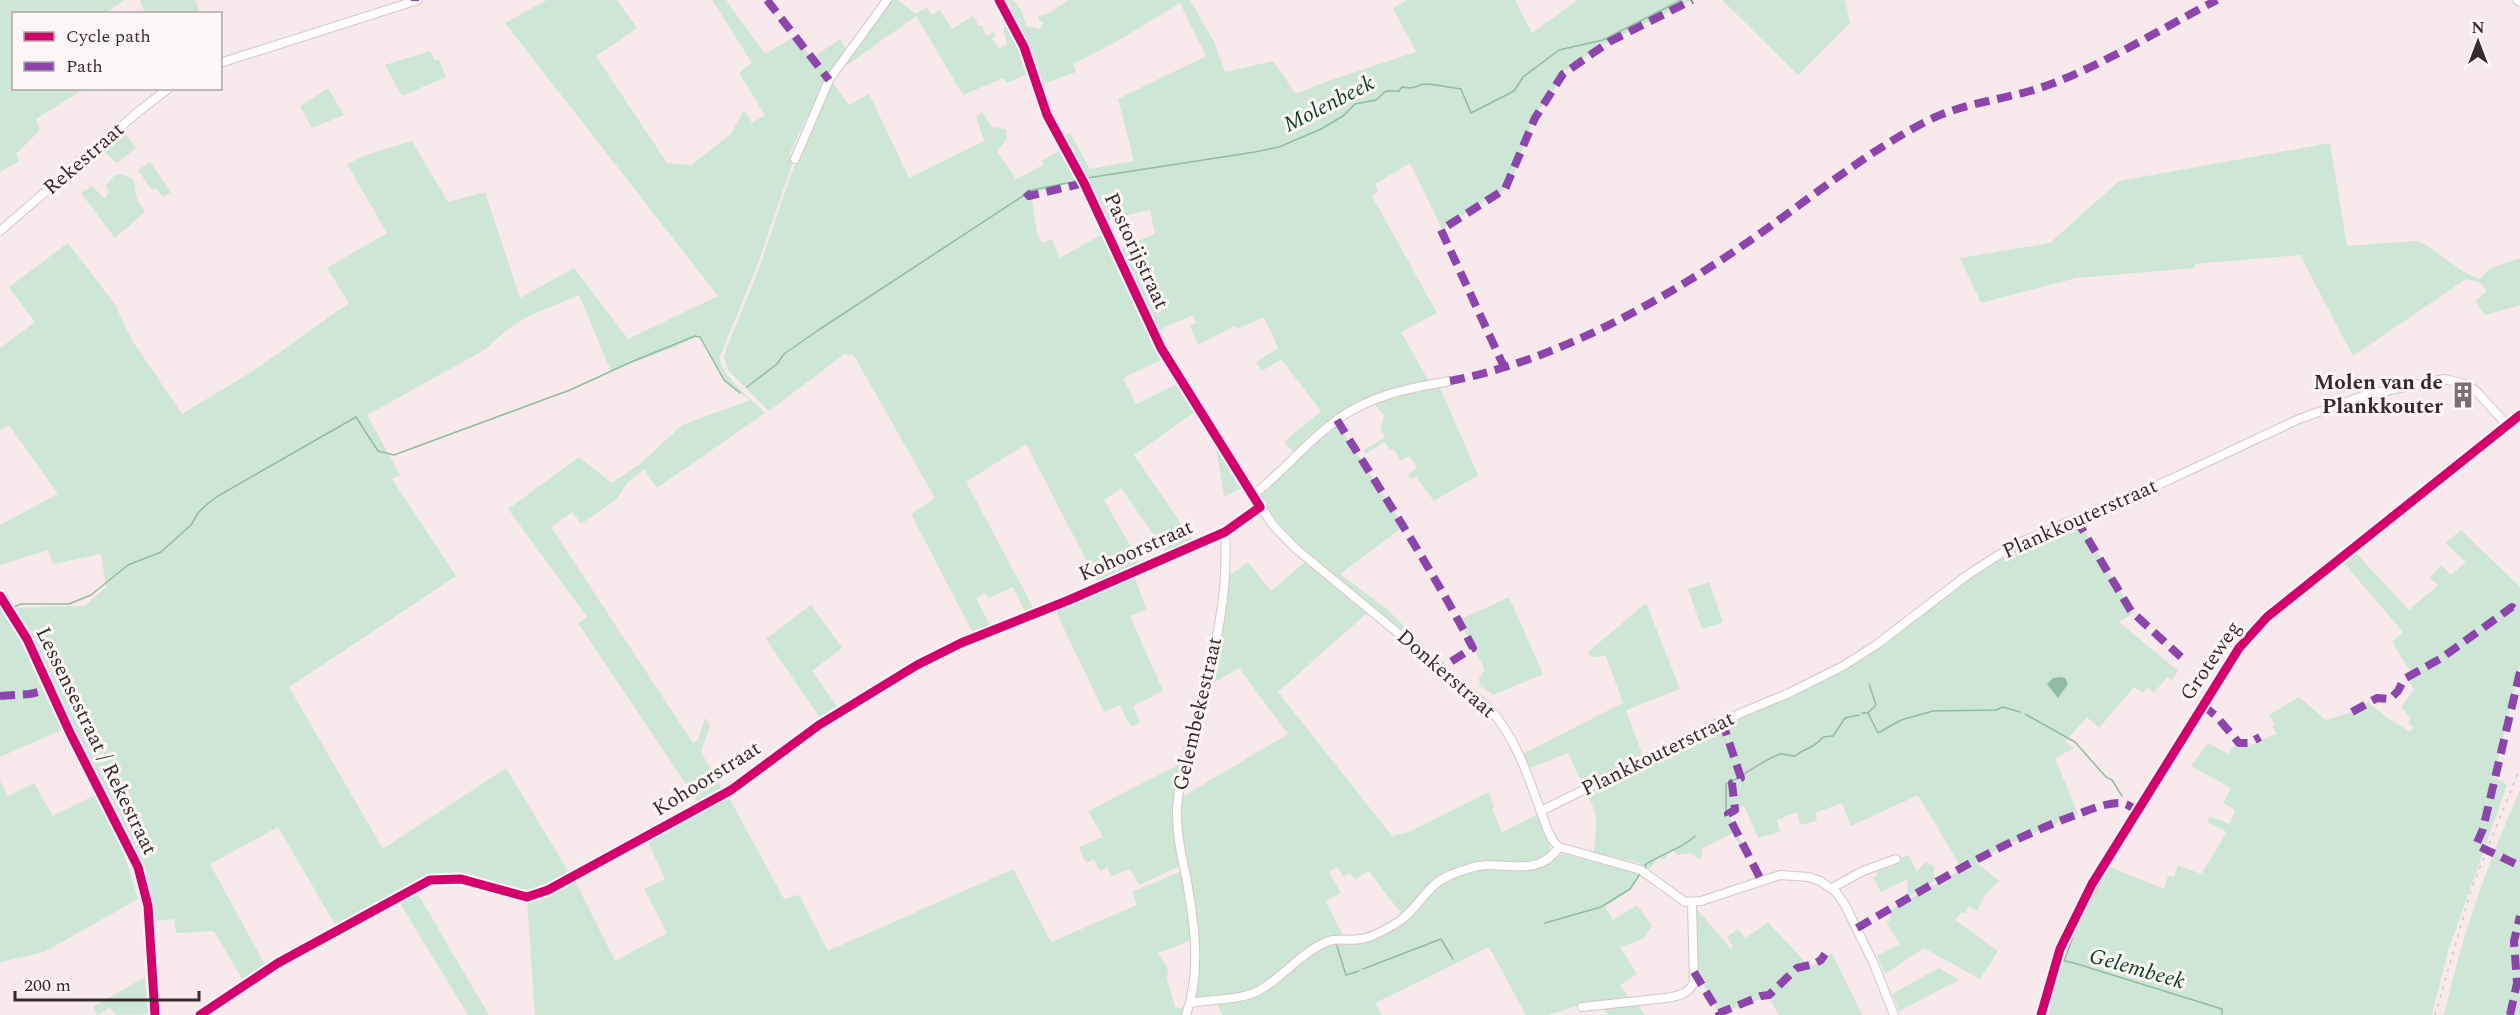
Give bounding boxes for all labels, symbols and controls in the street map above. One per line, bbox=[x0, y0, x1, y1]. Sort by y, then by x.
legend bbox=[12, 12, 222, 90]
north arrow bbox=[2448, 12, 2508, 72]
text: N bbox=[2471, 16, 2485, 40]
text: Cycle path bbox=[66, 23, 151, 50]
text: Path bbox=[66, 53, 103, 80]
water label: Molenbeek bbox=[1278, 67, 1380, 141]
street label: Rekestraat bbox=[36, 115, 132, 203]
street label: Pastorijstraat bbox=[1095, 187, 1177, 315]
place label: Molen van de Plankkouter bbox=[2313, 367, 2443, 423]
building icon: Molen van de Plankkouter bbox=[2448, 380, 2478, 410]
street label: Plankkouterstraat bbox=[1997, 470, 2163, 568]
street label: Kohoorstraat bbox=[1074, 511, 1198, 591]
street label: Groteweg bbox=[2172, 614, 2250, 708]
street label: Lessensestraat / Rekestraat bbox=[27, 621, 165, 861]
street label: Donkerstraat bbox=[1389, 622, 1503, 726]
street label: Gelembekestraat bbox=[1165, 634, 1231, 794]
street label: Plankkouterstraat bbox=[1576, 703, 1740, 805]
street label: Kohoorstraat bbox=[647, 733, 767, 825]
water label: Gelembeek bbox=[2085, 940, 2189, 998]
scale bar bbox=[15, 964, 200, 1002]
text: 200 m bbox=[24, 972, 71, 999]

